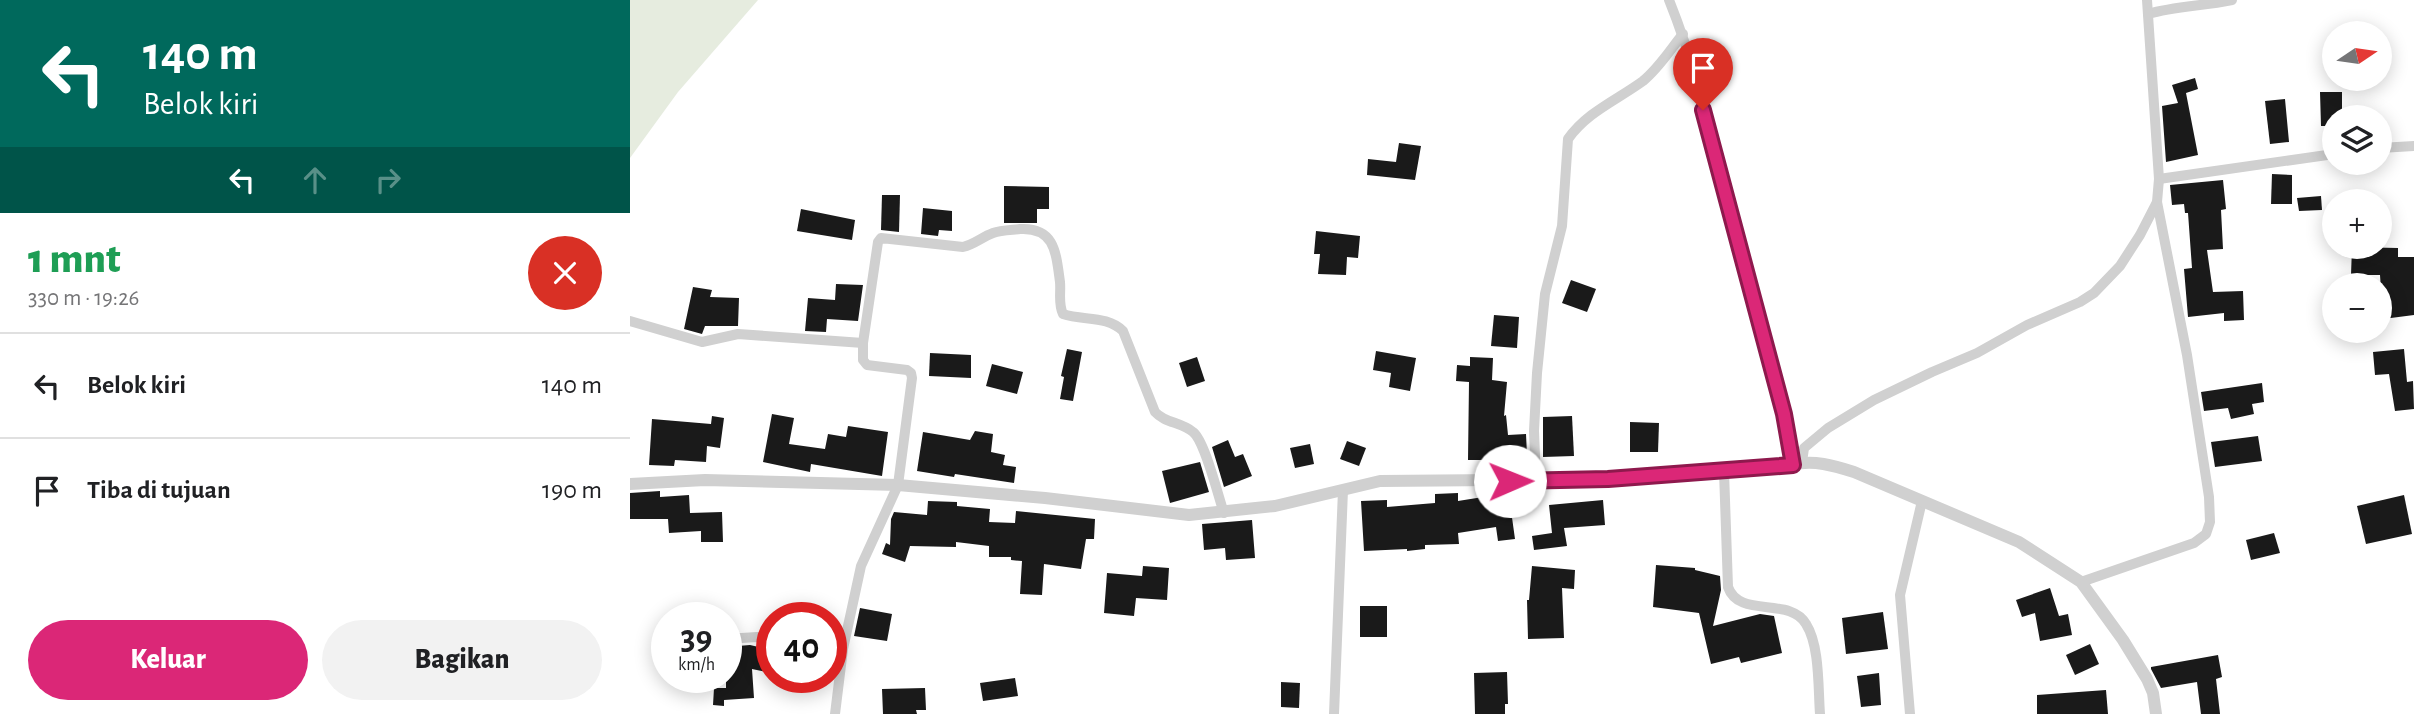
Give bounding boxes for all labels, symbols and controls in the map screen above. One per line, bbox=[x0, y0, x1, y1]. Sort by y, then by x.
north arrow bbox=[2322, 21, 2392, 91]
map controls bbox=[2322, 21, 2392, 343]
icon: left bbox=[28, 28, 119, 119]
text: 140 m bbox=[143, 30, 258, 79]
pin bbox=[1673, 38, 1733, 110]
icon: arrive bbox=[1684, 49, 1722, 87]
text: Belok kiri bbox=[143, 88, 259, 120]
button: layers bbox=[2322, 105, 2392, 175]
icon: left bbox=[223, 161, 261, 199]
icon: ahead bbox=[296, 161, 334, 199]
icon: right bbox=[369, 161, 407, 199]
button: + bbox=[2322, 189, 2392, 259]
button: close bbox=[528, 236, 602, 310]
text: 1 mnt bbox=[28, 238, 121, 280]
button: − bbox=[2322, 273, 2392, 343]
text: 330 m · 19:26 bbox=[28, 287, 139, 310]
icon: left bbox=[28, 367, 66, 405]
text: Belok kiri bbox=[87, 372, 186, 398]
text: 140 m bbox=[542, 372, 602, 398]
position arrow bbox=[1473, 444, 1547, 518]
icon: arrive bbox=[28, 472, 66, 510]
text: Tiba di tujuan bbox=[87, 477, 231, 503]
text: 190 m bbox=[542, 477, 602, 503]
speed limit sign: 40 bbox=[756, 602, 847, 693]
button: Keluar bbox=[28, 620, 308, 700]
button: Bagikan bbox=[322, 620, 602, 700]
text: 39 bbox=[680, 621, 712, 656]
text: km/h bbox=[678, 656, 715, 674]

